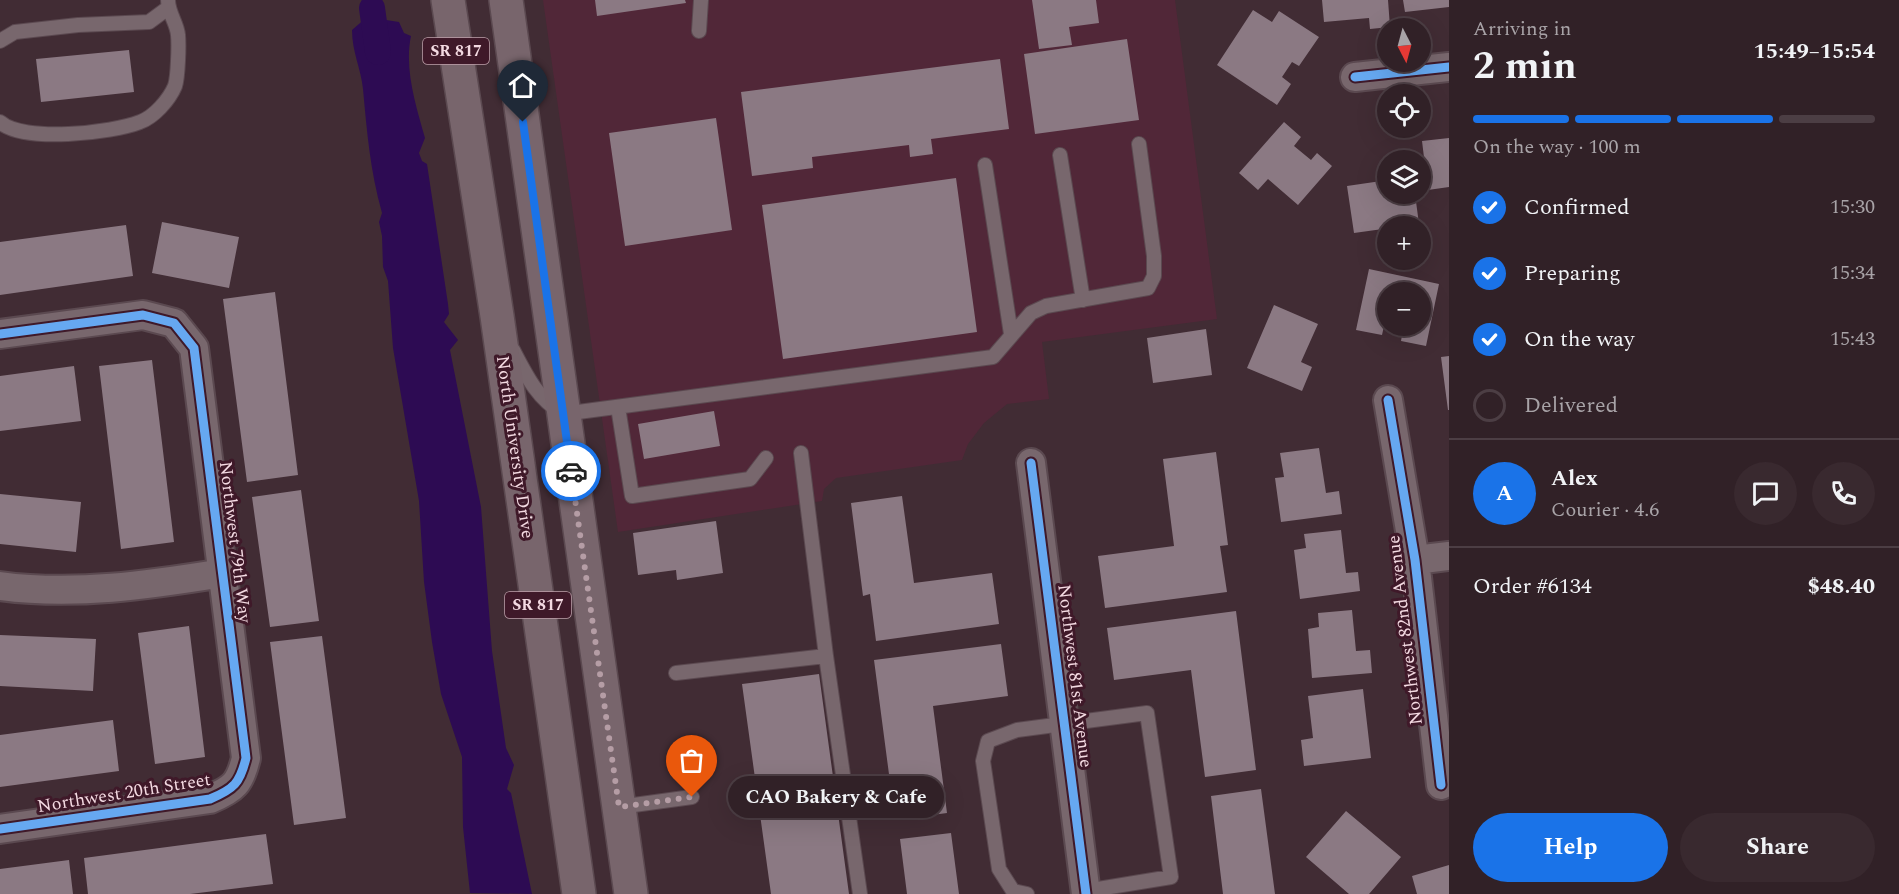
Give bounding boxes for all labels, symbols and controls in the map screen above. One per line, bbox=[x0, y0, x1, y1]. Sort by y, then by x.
text: Arriving in bbox=[1473, 14, 1571, 44]
north arrow bbox=[1377, 18, 1431, 72]
map controls bbox=[1377, 18, 1431, 336]
text: 15:49–15:54 bbox=[1753, 35, 1875, 68]
text: 2 min bbox=[1473, 37, 1577, 96]
road number: SR 817 bbox=[423, 38, 489, 64]
pin bbox=[497, 60, 548, 122]
icon: home bbox=[506, 69, 539, 102]
button: locate bbox=[1377, 84, 1431, 138]
text: On the way · 100 m bbox=[1473, 132, 1641, 162]
button: layers bbox=[1377, 150, 1431, 204]
icon: check bbox=[1473, 191, 1506, 224]
text: Confirmed bbox=[1524, 191, 1630, 224]
text: 15:30 bbox=[1830, 192, 1875, 222]
button: + bbox=[1377, 216, 1431, 270]
icon: check bbox=[1473, 257, 1506, 290]
text: Preparing bbox=[1524, 257, 1621, 290]
text: 15:34 bbox=[1830, 258, 1875, 288]
button: − bbox=[1377, 282, 1431, 336]
icon: check bbox=[1473, 323, 1506, 356]
text: On the way bbox=[1524, 323, 1635, 356]
text: 15:43 bbox=[1830, 324, 1875, 354]
street label: North University Drive bbox=[489, 354, 541, 540]
text: Delivered bbox=[1524, 389, 1618, 422]
courier bbox=[541, 441, 601, 501]
icon: car bbox=[555, 455, 588, 488]
street label: Northwest 79th Way bbox=[212, 460, 258, 626]
text: Alex bbox=[1551, 462, 1598, 495]
button: chat bbox=[1734, 462, 1797, 525]
button: phone bbox=[1812, 462, 1875, 525]
text: A bbox=[1496, 477, 1513, 510]
text: Courier · 4.6 bbox=[1551, 495, 1659, 525]
street label: Northwest 82nd Avenue bbox=[1380, 534, 1430, 726]
text: Order #6134 bbox=[1473, 570, 1592, 603]
text: $48.40 bbox=[1807, 570, 1875, 603]
street label: Northwest 81st Avenue bbox=[1050, 583, 1100, 769]
road number: SR 817 bbox=[505, 592, 571, 618]
pin bbox=[666, 735, 717, 797]
icon: bag bbox=[675, 744, 708, 777]
street label: Northwest 20th Street bbox=[35, 766, 213, 820]
callout: CAO Bakery & Cafe bbox=[728, 776, 944, 818]
text: CAO Bakery & Cafe bbox=[745, 782, 927, 812]
button: Help bbox=[1473, 813, 1668, 882]
button: Share bbox=[1680, 813, 1875, 882]

